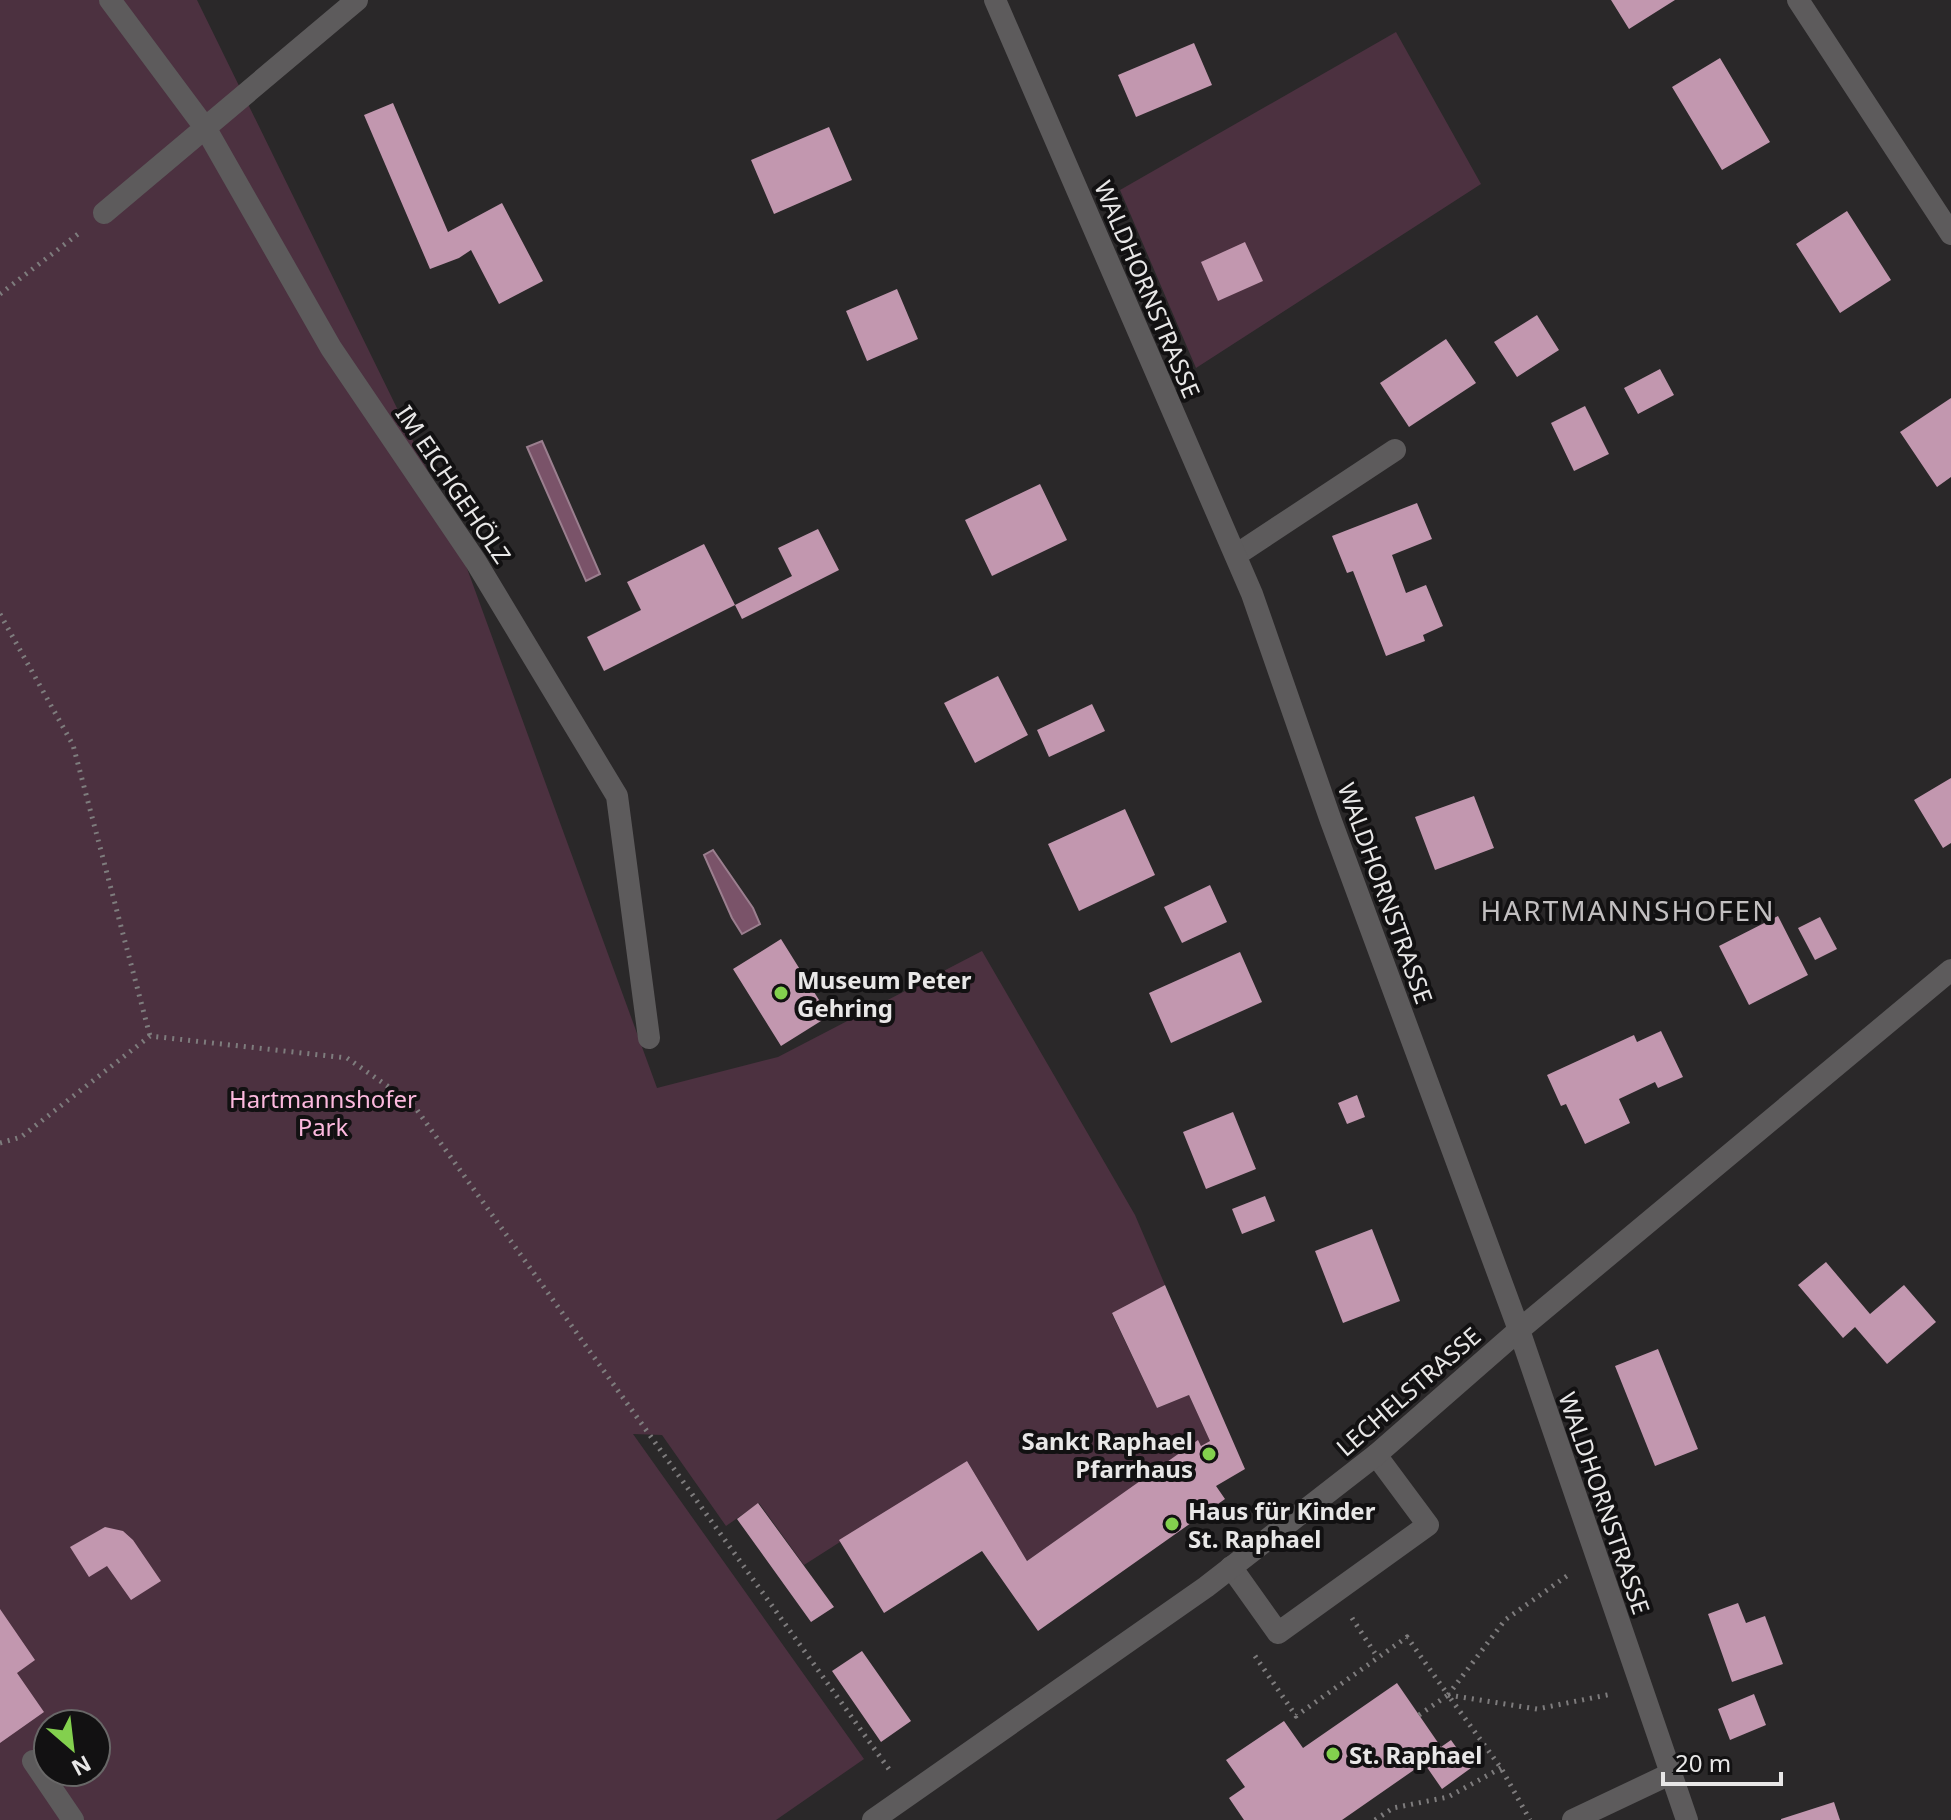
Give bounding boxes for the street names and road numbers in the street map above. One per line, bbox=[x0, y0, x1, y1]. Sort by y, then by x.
street label: WALDHORNSTRASSE bbox=[1087, 175, 1209, 403]
street label: IM EICHGEHÖLZ bbox=[389, 398, 519, 570]
street label: WALDHORNSTRASSE bbox=[1331, 778, 1441, 1008]
street label: LECHELSTRASSE bbox=[1329, 1319, 1487, 1463]
street label: WALDHORNSTRASSE bbox=[1551, 1387, 1659, 1619]

